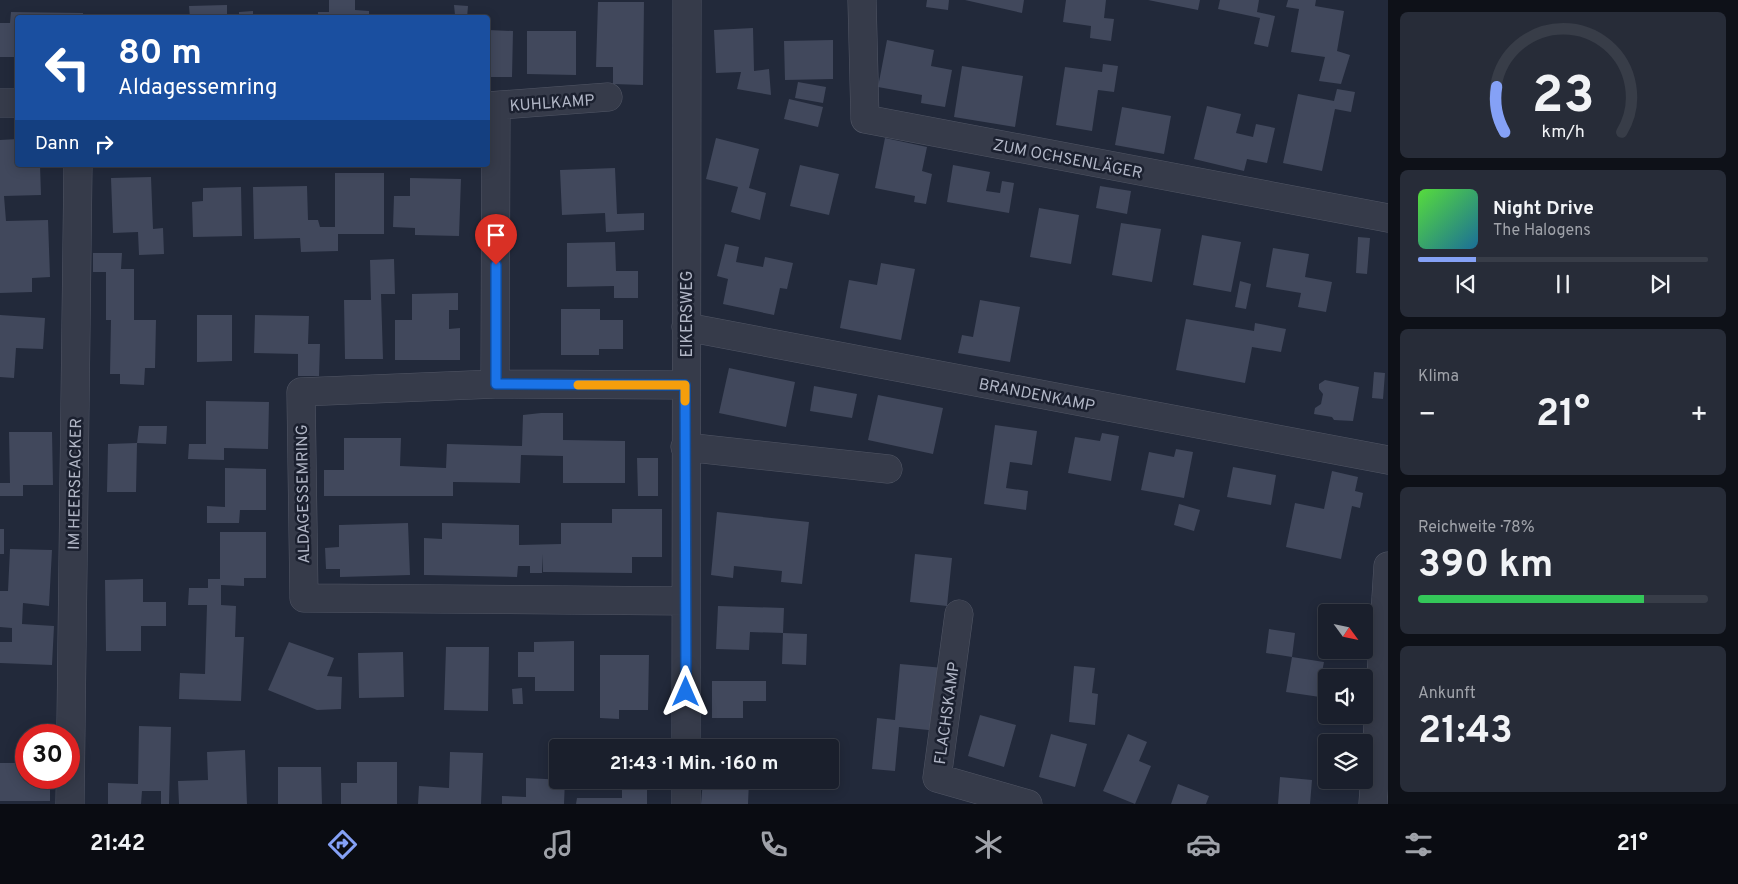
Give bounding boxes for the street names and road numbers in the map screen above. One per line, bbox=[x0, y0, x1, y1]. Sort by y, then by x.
street label: KUHLKAMP bbox=[509, 91, 595, 117]
street label: ZUM OCHSENLÄGER bbox=[991, 135, 1144, 184]
street label: EIKERSWEG bbox=[678, 271, 698, 357]
street label: BRANDENKAMP bbox=[977, 375, 1096, 417]
street label: IM HEERSEACKER bbox=[65, 418, 87, 550]
street label: ALDAGESSEMRING bbox=[293, 424, 315, 564]
street label: FLACHSKAMP bbox=[931, 661, 965, 766]

